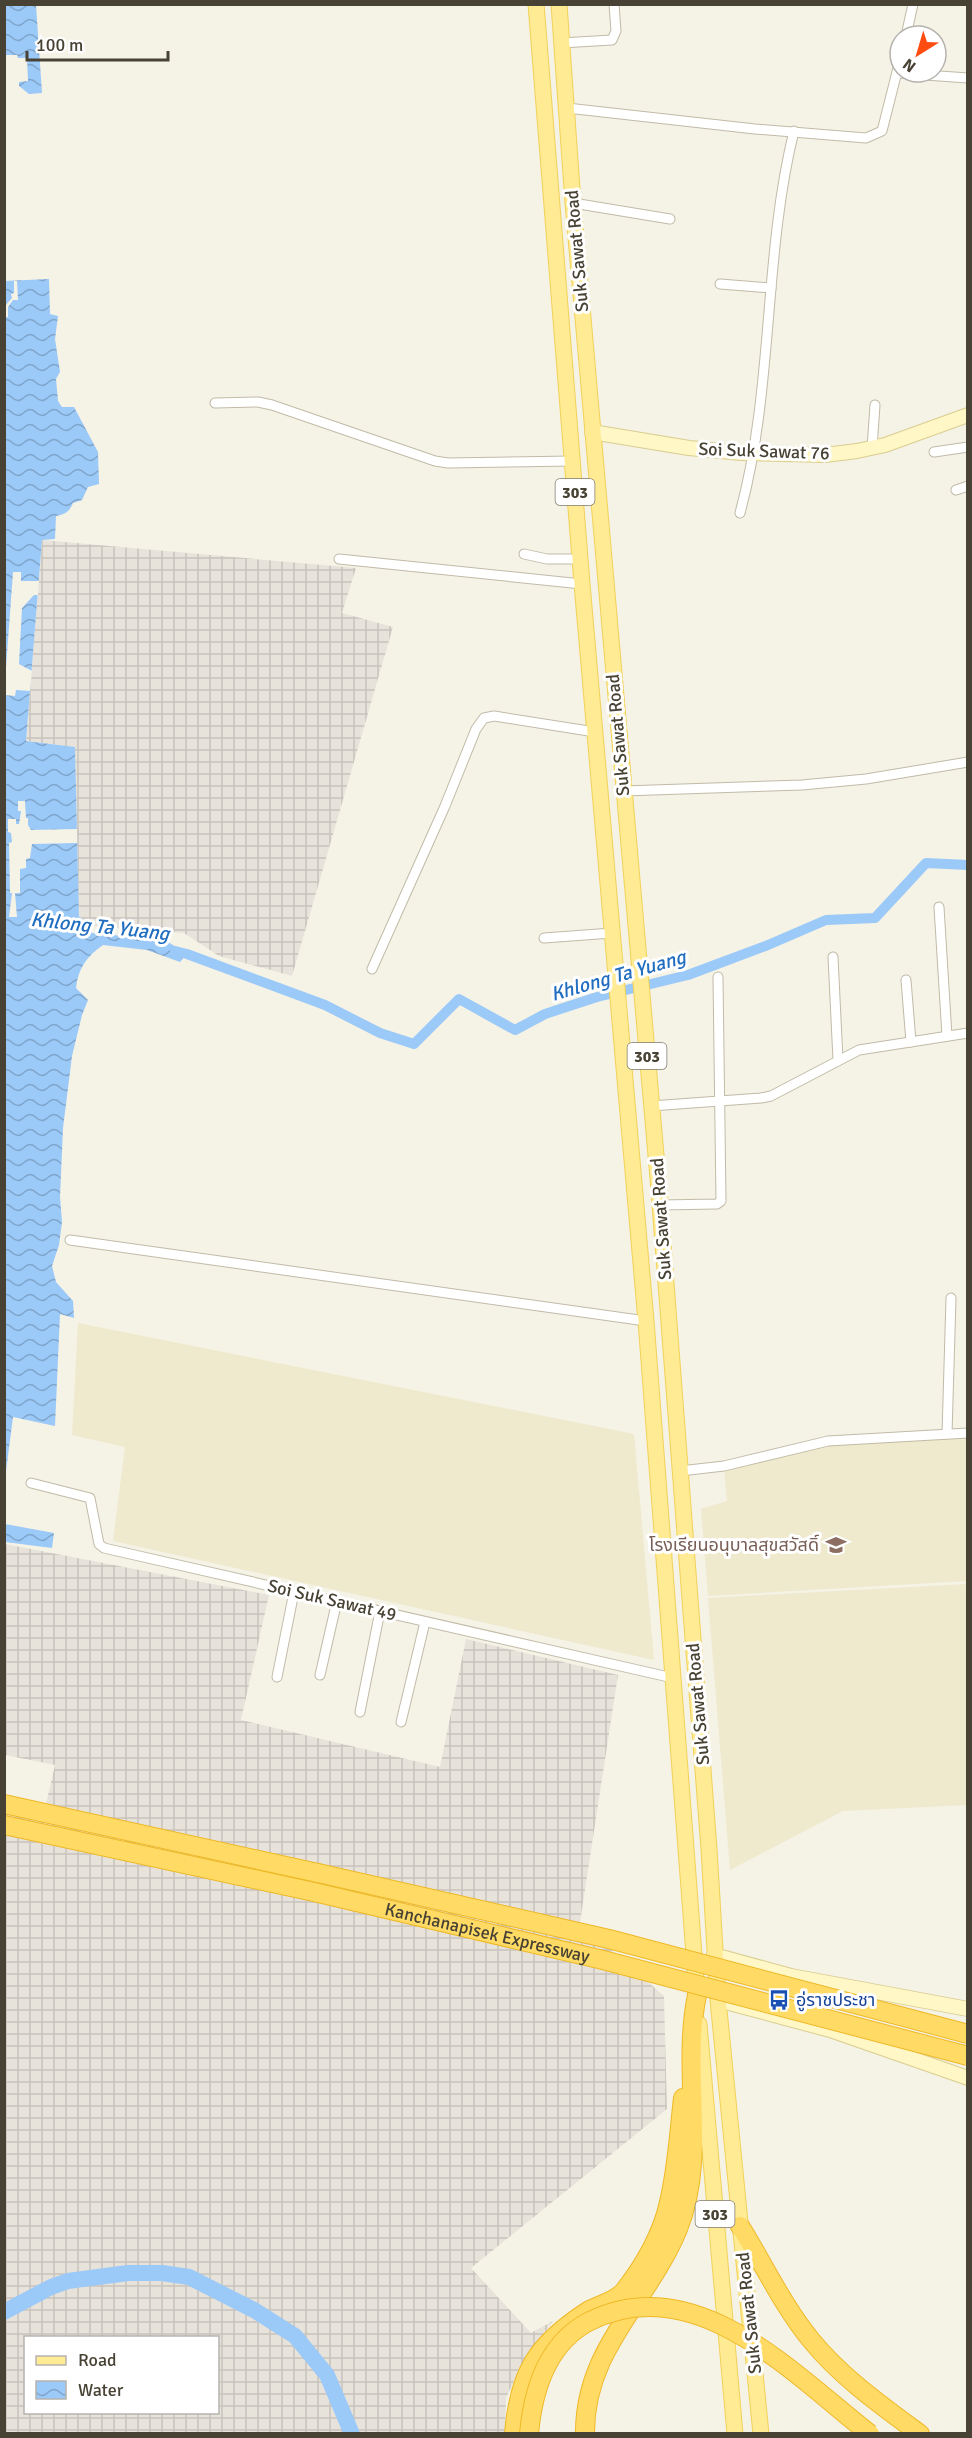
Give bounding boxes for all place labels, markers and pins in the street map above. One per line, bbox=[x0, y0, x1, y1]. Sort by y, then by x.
school or university icon: โรงเรียนอนุบาลสุขสวัสดิ์ bbox=[824, 1533, 848, 1557]
place label: โรงเรียนอนุบาลสุขสวัสดิ์ bbox=[649, 1534, 819, 1556]
bus stop icon: อู่ราชประชา bbox=[767, 1988, 791, 2012]
place label: อู่ราชประชา bbox=[796, 1989, 875, 2012]

